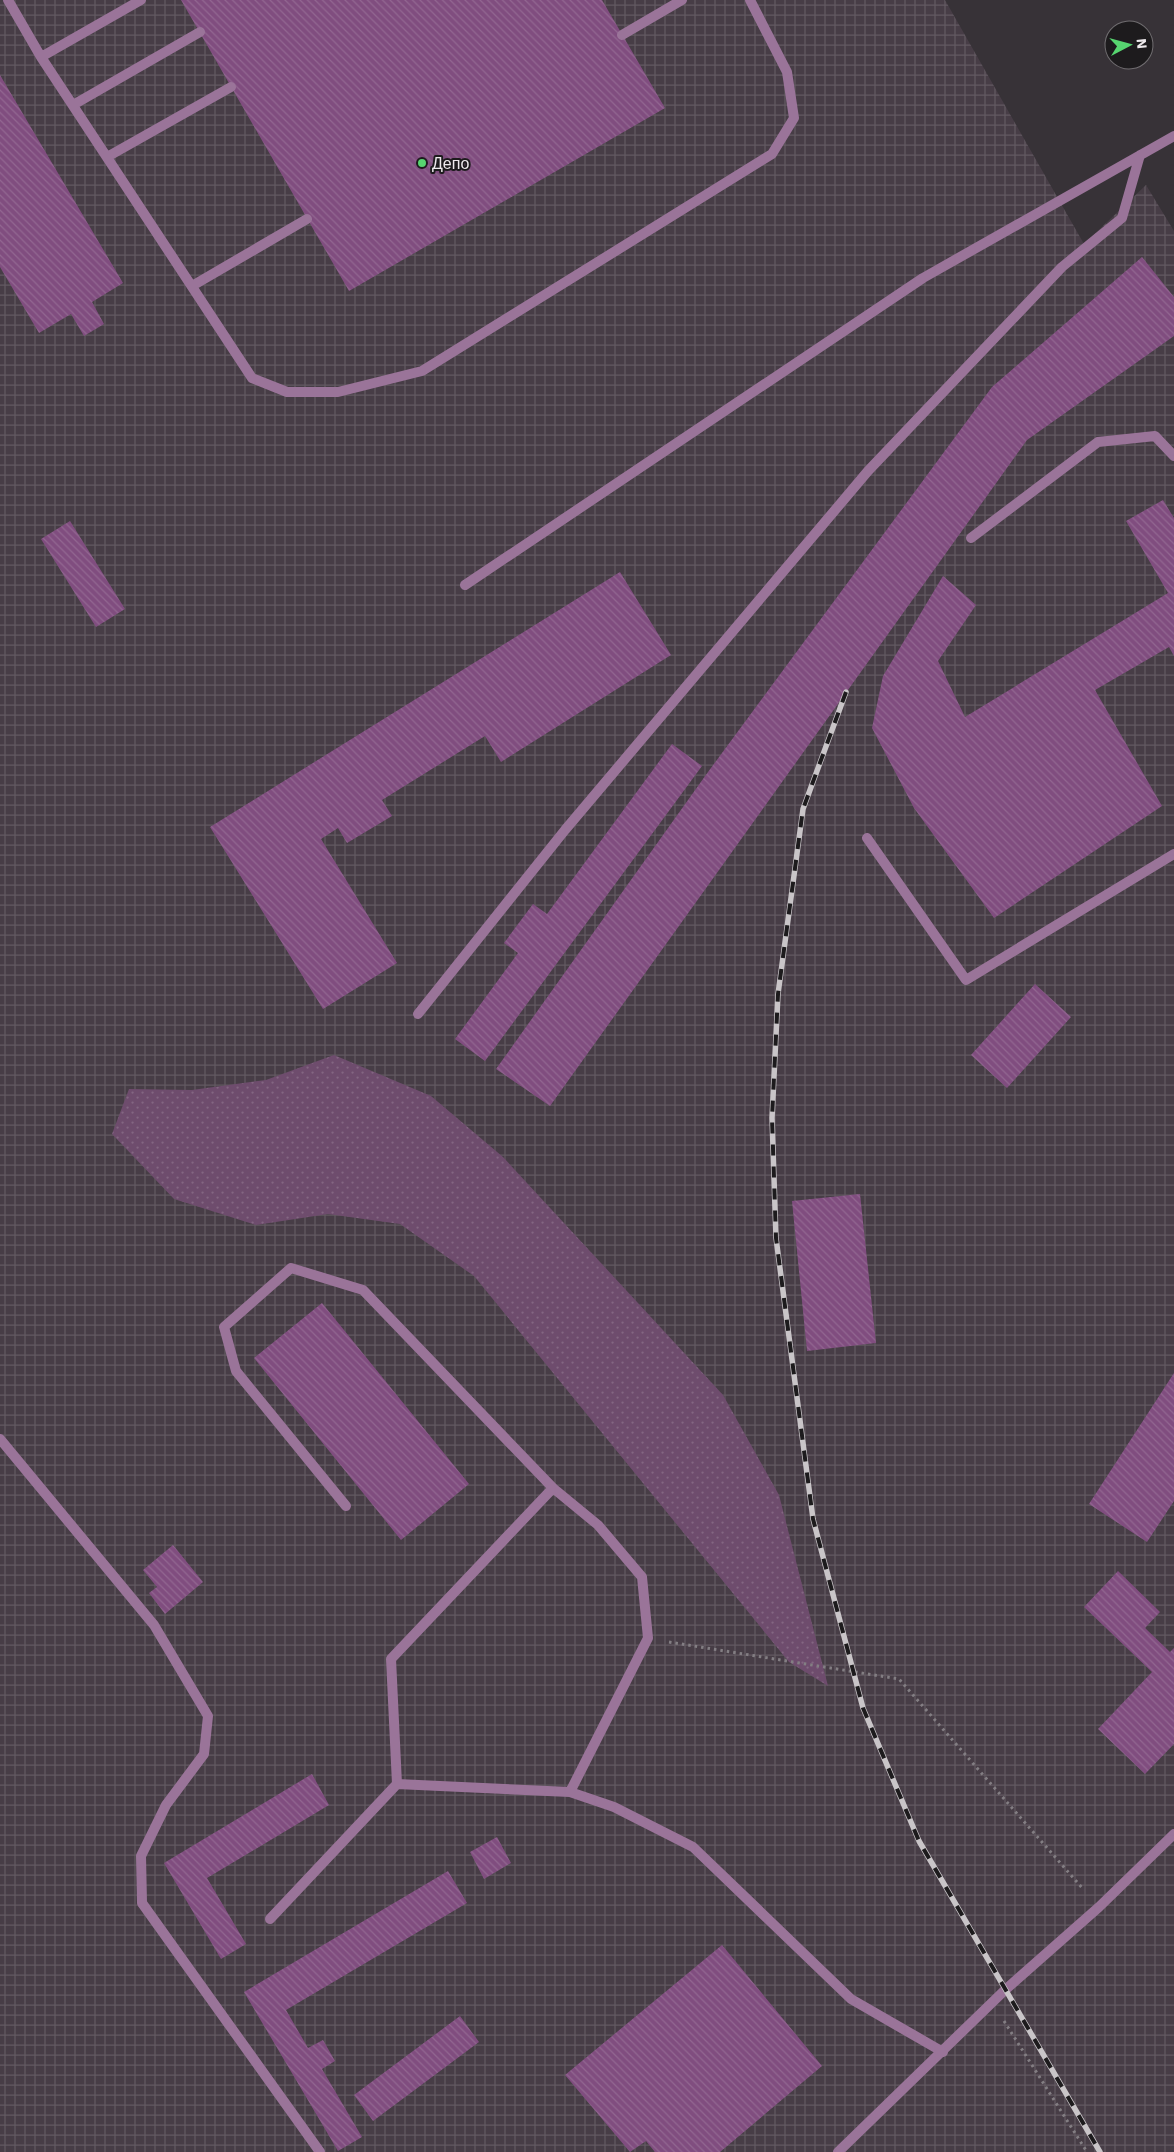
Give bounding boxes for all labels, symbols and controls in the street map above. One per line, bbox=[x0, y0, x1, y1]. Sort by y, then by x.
north arrow bbox=[1104, 20, 1154, 70]
text: N bbox=[1133, 38, 1150, 50]
place label: Депо bbox=[432, 154, 469, 173]
marker: Депо bbox=[416, 157, 428, 169]

